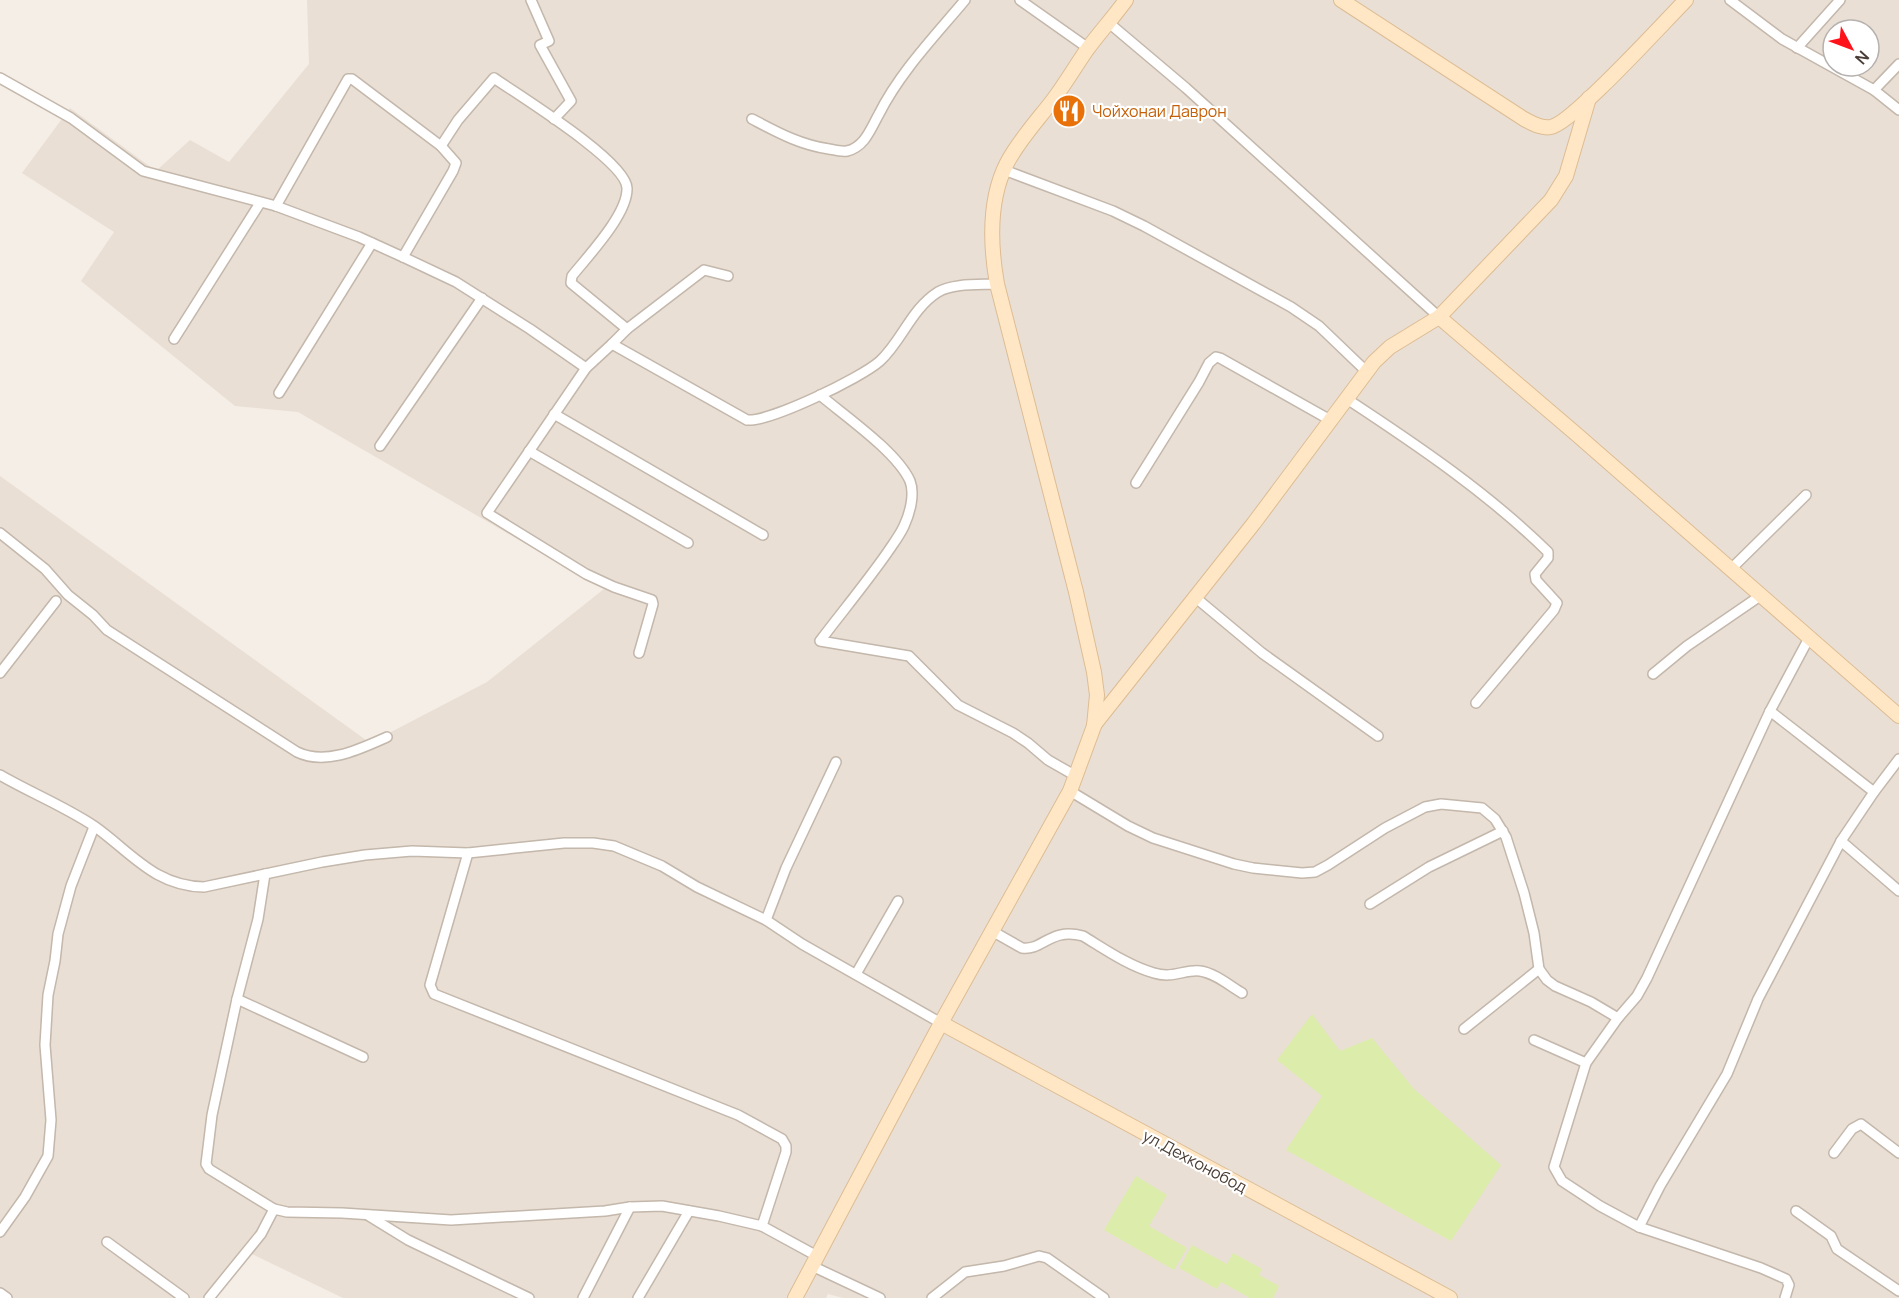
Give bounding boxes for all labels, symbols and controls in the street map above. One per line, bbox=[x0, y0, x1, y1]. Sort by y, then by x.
north arrow bbox=[1821, 18, 1881, 78]
text: N bbox=[1850, 46, 1874, 69]
restaurant icon: Чойхонаи Даврон bbox=[1051, 93, 1087, 129]
place label: Чойхонаи Даврон bbox=[1092, 100, 1227, 122]
street label: ул.Дехконобод bbox=[1139, 1124, 1251, 1198]

